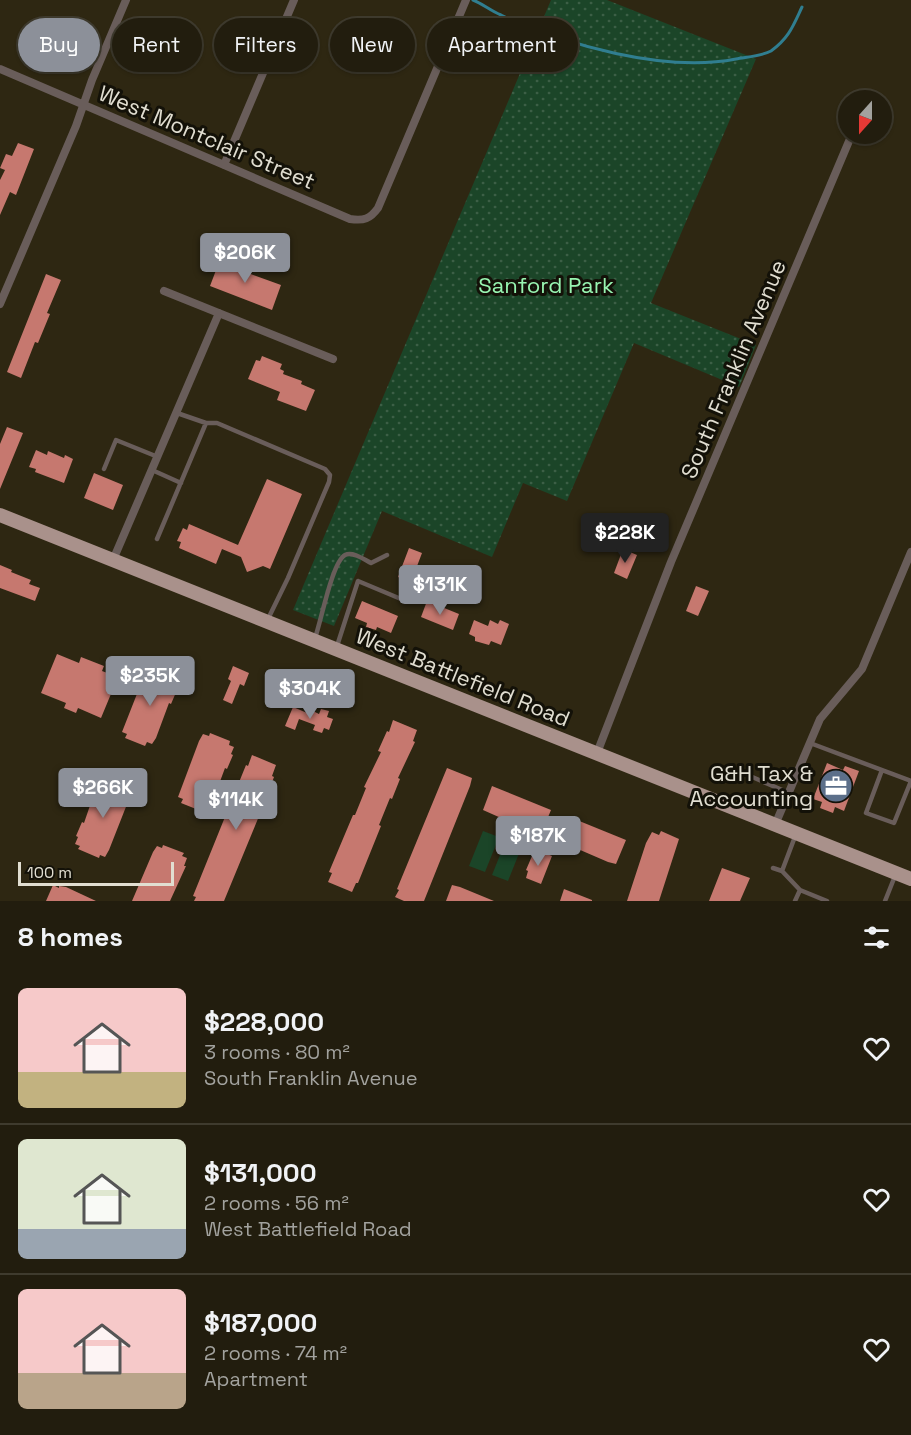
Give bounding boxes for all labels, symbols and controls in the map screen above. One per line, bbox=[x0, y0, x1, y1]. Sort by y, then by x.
chip: Buy bbox=[18, 18, 100, 72]
chip: Rent bbox=[112, 18, 202, 72]
chip: Filters bbox=[214, 18, 318, 72]
chip: New bbox=[330, 18, 415, 72]
chip: Apartment bbox=[427, 18, 578, 72]
street label: West Montclair Street bbox=[95, 79, 319, 195]
north arrow bbox=[838, 90, 892, 144]
map controls bbox=[838, 90, 892, 144]
pin: $206K bbox=[203, 233, 287, 284]
text: $206K bbox=[214, 239, 276, 265]
street label: South Franklin Avenue bbox=[674, 255, 792, 483]
park label: Sanford Park bbox=[478, 271, 614, 299]
pin: $228K bbox=[583, 513, 667, 564]
text: $228K bbox=[595, 519, 655, 545]
pin: $131K bbox=[398, 565, 482, 616]
text: $131K bbox=[413, 571, 467, 597]
street label: West Battlefield Road bbox=[352, 621, 574, 733]
pin: $235K bbox=[108, 656, 192, 707]
text: $235K bbox=[120, 662, 180, 688]
pin: $304K bbox=[268, 669, 352, 720]
text: $304K bbox=[279, 675, 341, 701]
place label: G&H Tax & Accounting bbox=[689, 759, 813, 812]
pin: $266K bbox=[61, 768, 145, 819]
office icon: G&H Tax & Accounting bbox=[818, 768, 854, 804]
text: $266K bbox=[72, 774, 134, 800]
pin: $114K bbox=[194, 780, 278, 831]
text: $114K bbox=[208, 786, 264, 812]
pin: $187K bbox=[496, 816, 580, 867]
text: $187K bbox=[510, 822, 566, 848]
scale bar bbox=[18, 859, 174, 886]
text: 100 m bbox=[27, 862, 72, 883]
text: 8 homes bbox=[18, 920, 123, 954]
icon: filters bbox=[860, 921, 893, 954]
text: $228,000 bbox=[204, 1005, 324, 1039]
icon: home bbox=[66, 1012, 138, 1084]
icon: heart bbox=[860, 1032, 893, 1065]
text: 3 rooms · 80 m² bbox=[204, 1039, 350, 1065]
text: South Franklin Avenue bbox=[204, 1065, 418, 1091]
text: $131,000 bbox=[204, 1156, 316, 1190]
icon: home bbox=[66, 1163, 138, 1235]
icon: heart bbox=[860, 1183, 893, 1216]
text: 2 rooms · 56 m² bbox=[204, 1190, 349, 1216]
text: West Battlefield Road bbox=[204, 1216, 412, 1242]
text: $187,000 bbox=[204, 1306, 317, 1340]
icon: home bbox=[66, 1313, 138, 1385]
icon: heart bbox=[860, 1333, 893, 1366]
text: 2 rooms · 74 m² bbox=[204, 1340, 347, 1366]
text: Apartment bbox=[204, 1366, 308, 1392]

